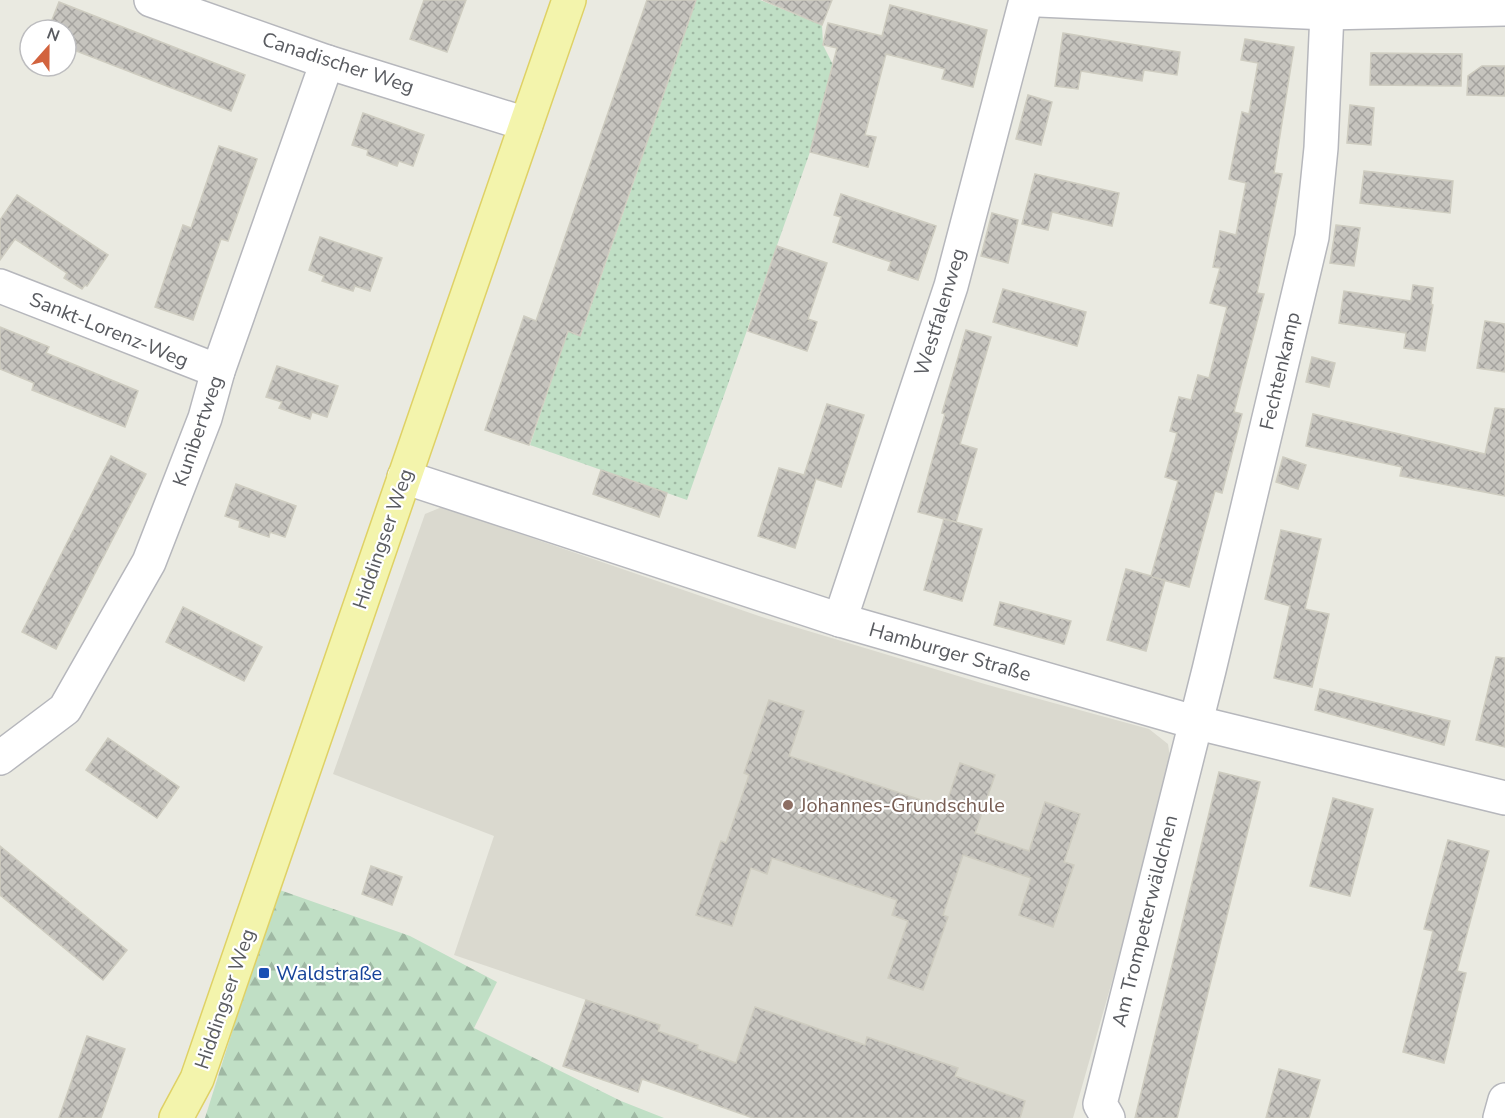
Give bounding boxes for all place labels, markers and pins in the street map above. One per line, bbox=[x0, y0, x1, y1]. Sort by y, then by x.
place label: Johannes-Grundschule bbox=[799, 792, 1005, 819]
marker: Johannes-Grundschule bbox=[781, 798, 795, 812]
place label: Waldstraße bbox=[276, 960, 382, 987]
marker: Waldstraße bbox=[257, 966, 271, 980]

